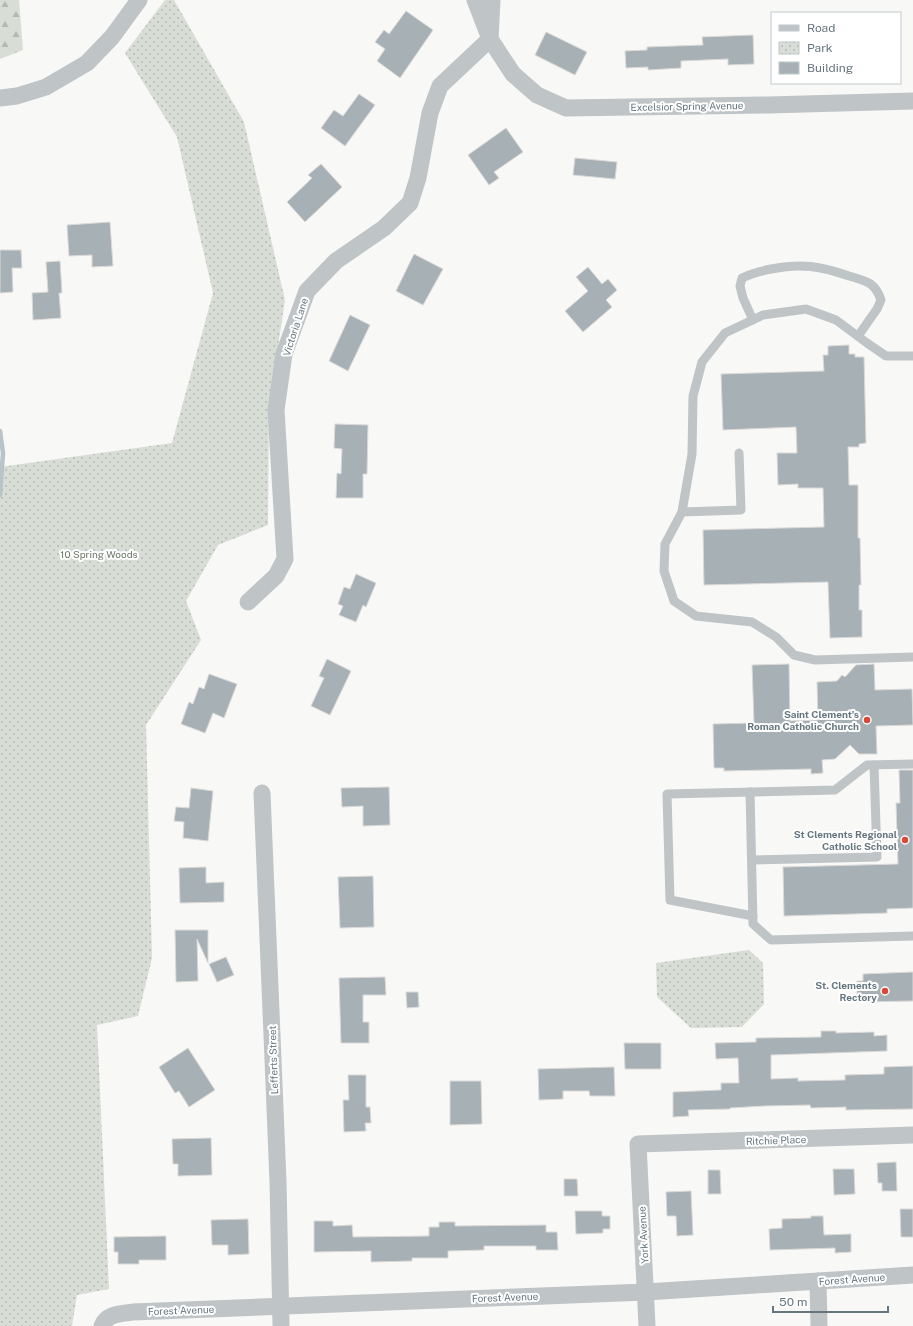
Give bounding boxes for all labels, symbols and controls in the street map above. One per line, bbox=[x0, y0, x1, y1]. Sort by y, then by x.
legend bbox=[771, 12, 901, 84]
text: Road bbox=[807, 21, 835, 35]
text: Park bbox=[807, 41, 833, 55]
text: Building bbox=[807, 61, 853, 75]
street label: Excelsior Spring Avenue bbox=[630, 99, 744, 113]
street label: Victoria Lane bbox=[280, 296, 310, 358]
park label: 10 Spring Woods bbox=[60, 548, 138, 560]
place label: Saint Clement's Roman Catholic Church bbox=[747, 708, 859, 732]
marker: Saint Clement's Roman Catholic Church bbox=[862, 715, 872, 725]
place label: St Clements Regional Catholic School bbox=[794, 828, 897, 852]
marker: St Clements Regional Catholic School bbox=[900, 835, 910, 845]
place label: St. Clements Rectory bbox=[815, 979, 877, 1003]
marker: St. Clements Rectory bbox=[880, 986, 890, 996]
street label: Lefferts Street bbox=[266, 1025, 280, 1095]
street label: Ritchie Place bbox=[746, 1133, 807, 1147]
street label: York Avenue bbox=[635, 1206, 650, 1264]
street label: Forest Avenue bbox=[818, 1271, 886, 1287]
scale bar bbox=[773, 1288, 888, 1314]
street label: Forest Avenue bbox=[472, 1290, 539, 1304]
text: 50 m bbox=[779, 1295, 807, 1309]
street label: Forest Avenue bbox=[148, 1303, 215, 1317]

